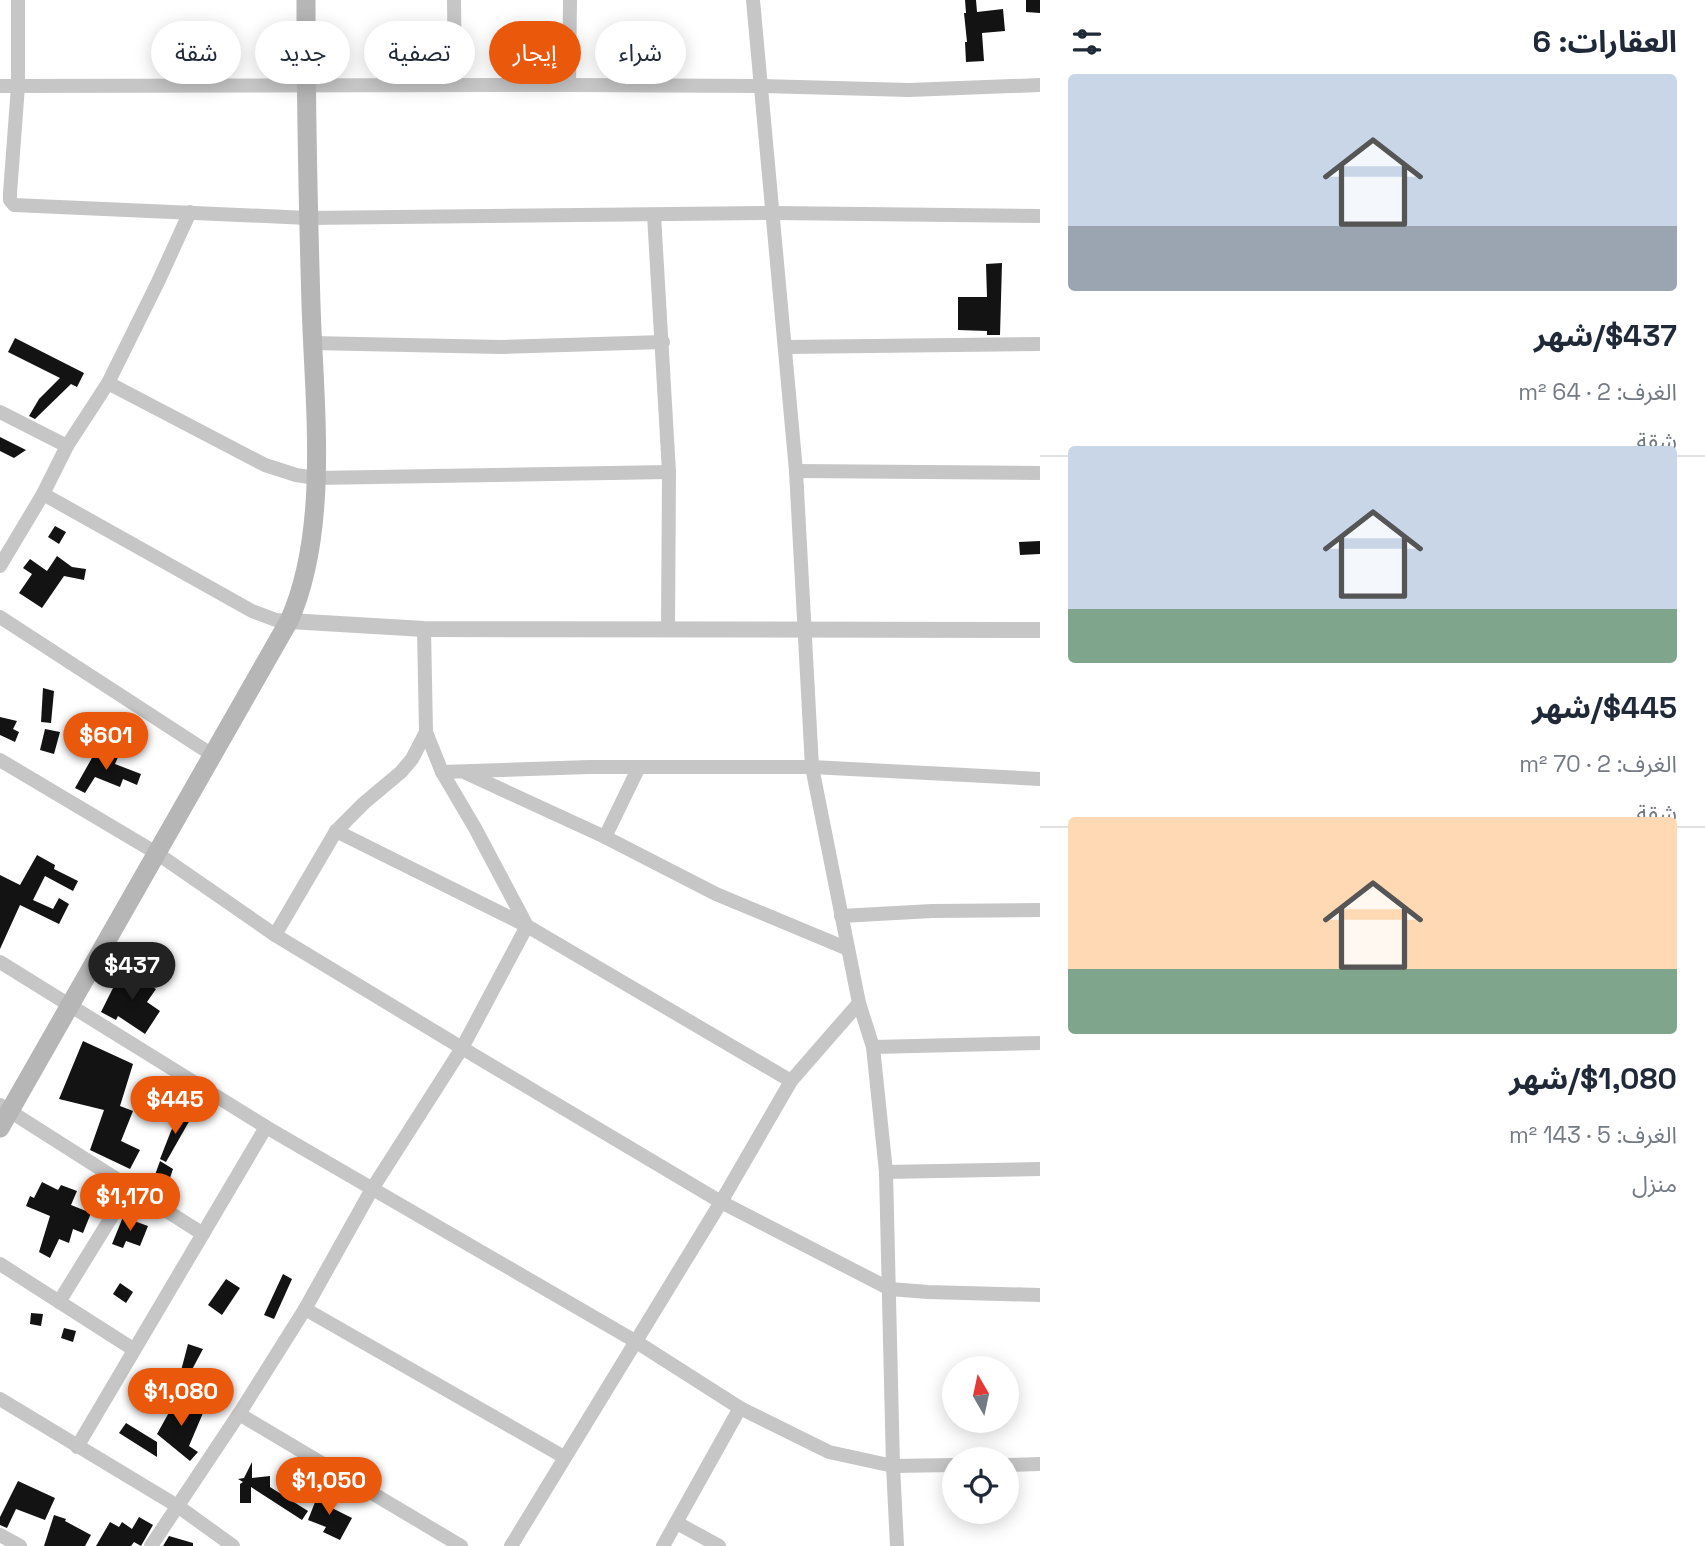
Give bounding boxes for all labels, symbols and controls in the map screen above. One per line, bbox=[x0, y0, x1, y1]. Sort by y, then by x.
chip: شقة bbox=[151, 21, 241, 84]
chip: جديد bbox=[255, 21, 350, 84]
chip: تصفية bbox=[364, 21, 475, 84]
chip: إيجار bbox=[489, 21, 581, 84]
chip: شراء bbox=[595, 21, 686, 84]
text: العقارات: 6 bbox=[1532, 22, 1677, 61]
icon: filters bbox=[1068, 23, 1106, 61]
icon: home bbox=[1310, 119, 1436, 245]
text: $437/شهر bbox=[1534, 316, 1677, 355]
text: الغرف: 2 · 64 m² bbox=[1518, 377, 1677, 407]
text: شقة bbox=[1636, 426, 1677, 456]
icon: home bbox=[1310, 491, 1436, 617]
text: $445/شهر bbox=[1532, 688, 1677, 727]
pin: $601 bbox=[65, 712, 147, 772]
text: $601 bbox=[79, 720, 133, 750]
text: الغرف: 2 · 70 m² bbox=[1519, 749, 1677, 779]
text: شقة bbox=[1636, 798, 1677, 828]
icon: home bbox=[1310, 862, 1436, 988]
pin: $437 bbox=[91, 942, 173, 1002]
text: $437 bbox=[104, 950, 160, 980]
text: $1,080/شهر bbox=[1509, 1059, 1677, 1098]
pin: $445 bbox=[134, 1076, 216, 1136]
text: $445 bbox=[147, 1084, 204, 1114]
text: الغرف: 5 · 143 m² bbox=[1509, 1120, 1677, 1150]
text: منزل bbox=[1632, 1169, 1677, 1199]
pin: $1,170 bbox=[73, 1174, 187, 1233]
text: $1,170 bbox=[96, 1181, 164, 1211]
north arrow bbox=[942, 1356, 1018, 1433]
map controls bbox=[942, 1356, 1019, 1524]
pin: $1,080 bbox=[124, 1368, 238, 1428]
text: $1,080 bbox=[144, 1376, 218, 1406]
button: locate bbox=[942, 1447, 1019, 1524]
pin: $1,050 bbox=[272, 1458, 386, 1517]
text: $1,050 bbox=[292, 1465, 366, 1495]

